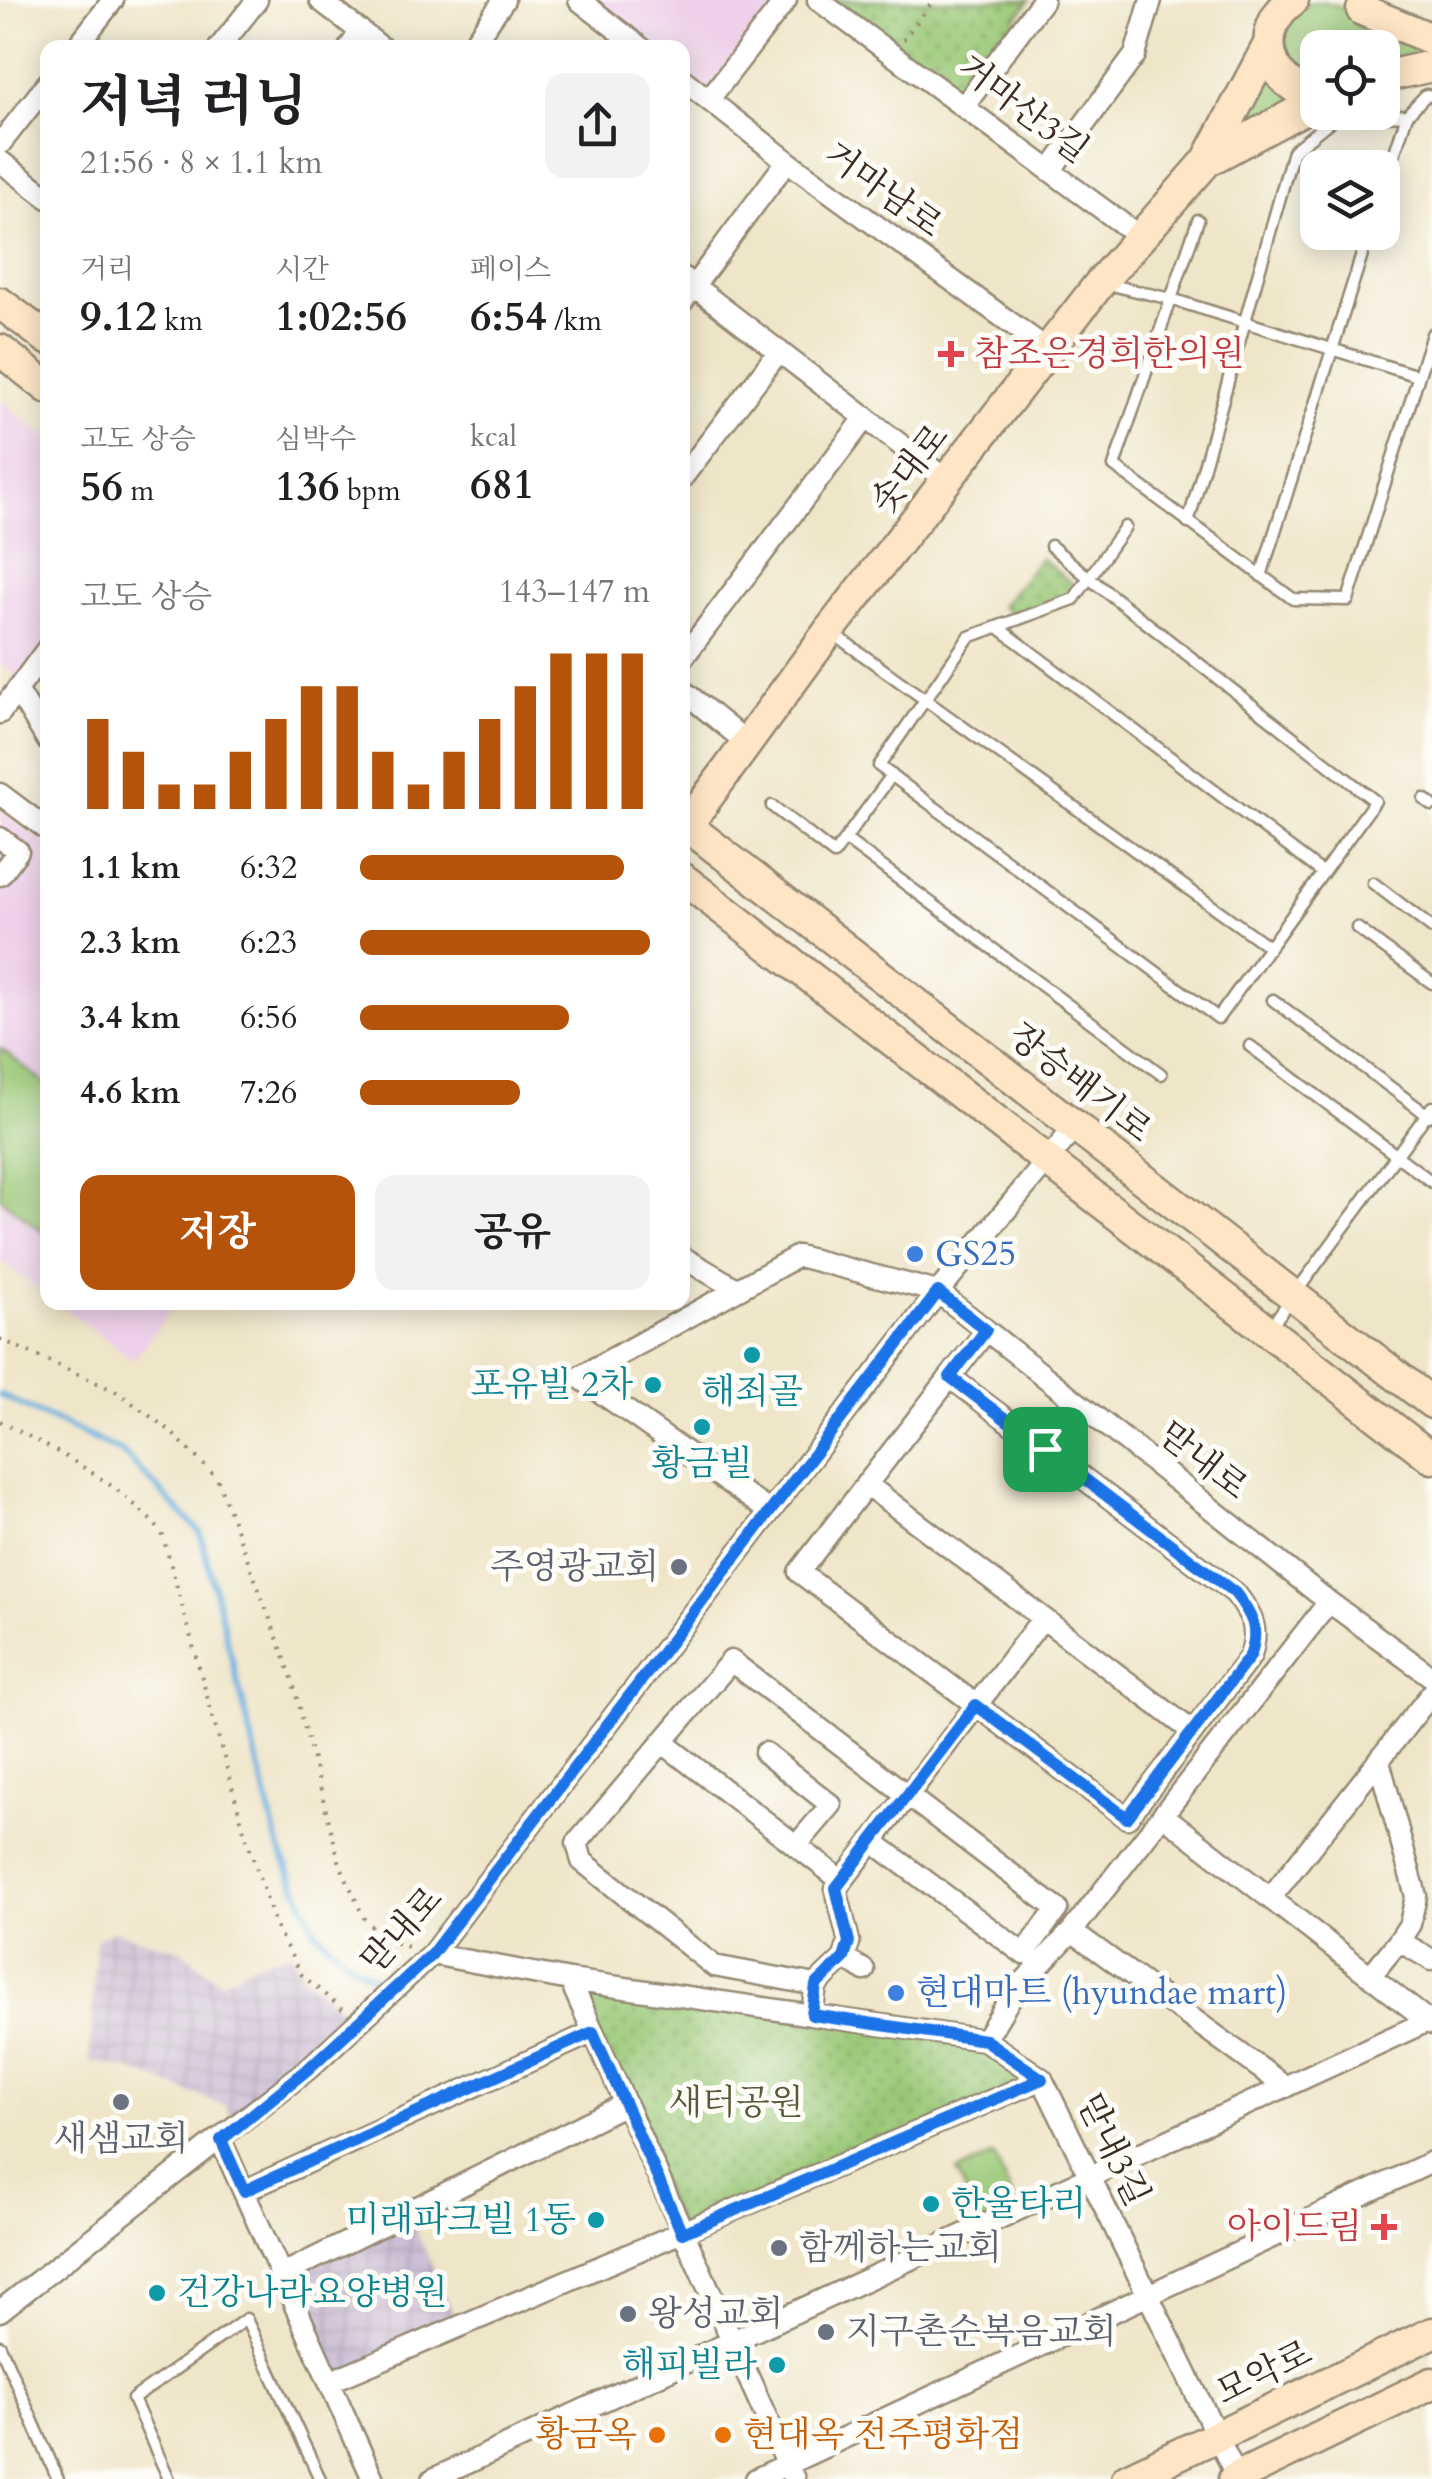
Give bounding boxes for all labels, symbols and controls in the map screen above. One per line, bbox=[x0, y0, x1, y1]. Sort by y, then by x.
map controls bbox=[1300, 30, 1400, 250]
button: locate bbox=[1300, 30, 1400, 130]
street label: 거마산3길 bbox=[947, 44, 1099, 174]
text: 저녁 러닝 bbox=[80, 66, 307, 140]
button: share bbox=[545, 73, 650, 178]
street label: 거마남로 bbox=[814, 131, 952, 249]
text: 21:56 · 8 × 1.1 km bbox=[80, 141, 323, 185]
button: layers bbox=[1300, 150, 1400, 250]
text: 거리 bbox=[80, 250, 134, 288]
text: 시간 bbox=[275, 250, 329, 288]
text: 페이스 bbox=[470, 250, 551, 288]
text: 9.12 bbox=[80, 288, 157, 345]
text: 1:02:56 bbox=[275, 288, 407, 345]
text: 6:54 bbox=[470, 288, 547, 345]
text: km bbox=[157, 302, 203, 340]
text: /km bbox=[547, 302, 602, 340]
place label: 참조은경희한의원 bbox=[974, 330, 1244, 378]
marker: 참조은경희한의원 bbox=[938, 341, 964, 367]
street label: 솟대로 bbox=[860, 414, 960, 524]
text: kcal bbox=[470, 418, 517, 456]
text: 고도 상승 bbox=[80, 420, 196, 458]
text: 심박수 bbox=[275, 420, 356, 458]
text: 681 bbox=[470, 456, 535, 513]
text: 56 bbox=[80, 458, 123, 515]
text: 136 bbox=[275, 458, 340, 515]
text: m bbox=[123, 472, 154, 510]
text: bpm bbox=[340, 472, 401, 510]
text: 143–147 m bbox=[498, 570, 650, 614]
text: 고도 상승 bbox=[80, 575, 212, 619]
text: 1.1 km bbox=[80, 846, 180, 890]
text: 6:32 bbox=[240, 846, 297, 890]
text: 2.3 km bbox=[80, 921, 180, 965]
text: 6:23 bbox=[240, 921, 297, 965]
text: 3.4 km bbox=[80, 996, 180, 1040]
text: 6:56 bbox=[240, 996, 297, 1040]
street label: 장승배기로 bbox=[999, 1012, 1161, 1154]
text: 4.6 km bbox=[80, 1071, 180, 1115]
text: 7:26 bbox=[240, 1071, 297, 1115]
button: 저장 bbox=[80, 1175, 355, 1290]
button: 공유 bbox=[375, 1175, 650, 1290]
place label: GS25 bbox=[935, 1230, 1016, 1278]
marker: GS25 bbox=[904, 1243, 926, 1265]
marker: 해죄골 bbox=[741, 1344, 763, 1366]
place label: 포유빌 2차 bbox=[470, 1361, 633, 1409]
place label: 해죄골 bbox=[701, 1368, 803, 1416]
marker: 포유빌 2차 bbox=[642, 1374, 664, 1396]
pin bbox=[1003, 1407, 1088, 1492]
street label: 맏내로 bbox=[1148, 1411, 1258, 1511]
marker: 황금빌 bbox=[691, 1416, 713, 1438]
icon: arrive bbox=[1018, 1422, 1073, 1477]
place label: 황금빌 bbox=[651, 1440, 753, 1488]
place label: 주영광교회 bbox=[490, 1543, 659, 1591]
marker: 주영광교회 bbox=[668, 1556, 690, 1578]
street label: 맏내로 bbox=[350, 1876, 454, 1984]
place label: 현대마트 (hyundae mart) bbox=[916, 1969, 1287, 2017]
marker: 현대마트 (hyundae mart) bbox=[885, 1982, 907, 2004]
park label: 새터공원 bbox=[668, 2079, 804, 2127]
street label: 맏내3길 bbox=[1065, 2086, 1161, 2214]
marker: 새샘교회 bbox=[110, 2091, 132, 2113]
place label: 새샘교회 bbox=[53, 2115, 189, 2163]
place label: 한울타리 bbox=[951, 2180, 1086, 2228]
marker: 한울타리 bbox=[920, 2193, 942, 2215]
place label: 미래파크빌 1동 bbox=[346, 2196, 576, 2244]
place label: 아이드림 bbox=[1227, 2203, 1362, 2251]
marker: 미래파크빌 1동 bbox=[585, 2209, 607, 2231]
marker: 아이드림 bbox=[1371, 2214, 1397, 2240]
place label: 함께하는교회 bbox=[799, 2224, 1002, 2272]
marker: 함께하는교회 bbox=[768, 2237, 790, 2259]
place label: 건강나라요양병원 bbox=[177, 2269, 447, 2317]
marker: 건강나라요양병원 bbox=[146, 2282, 168, 2304]
place label: 왕성교회 bbox=[648, 2290, 783, 2338]
marker: 왕성교회 bbox=[617, 2303, 639, 2325]
place label: 지구촌순복음교회 bbox=[846, 2308, 1116, 2356]
marker: 지구촌순복음교회 bbox=[815, 2321, 837, 2343]
street label: 모악로 bbox=[1208, 2329, 1320, 2417]
place label: 해피빌라 bbox=[622, 2341, 757, 2389]
marker: 해피빌라 bbox=[766, 2354, 788, 2376]
place label: 황금옥 bbox=[536, 2411, 637, 2459]
place label: 현대옥 전주평화점 bbox=[743, 2411, 1023, 2459]
marker: 황금옥 bbox=[646, 2424, 668, 2446]
marker: 현대옥 전주평화점 bbox=[712, 2424, 734, 2446]

